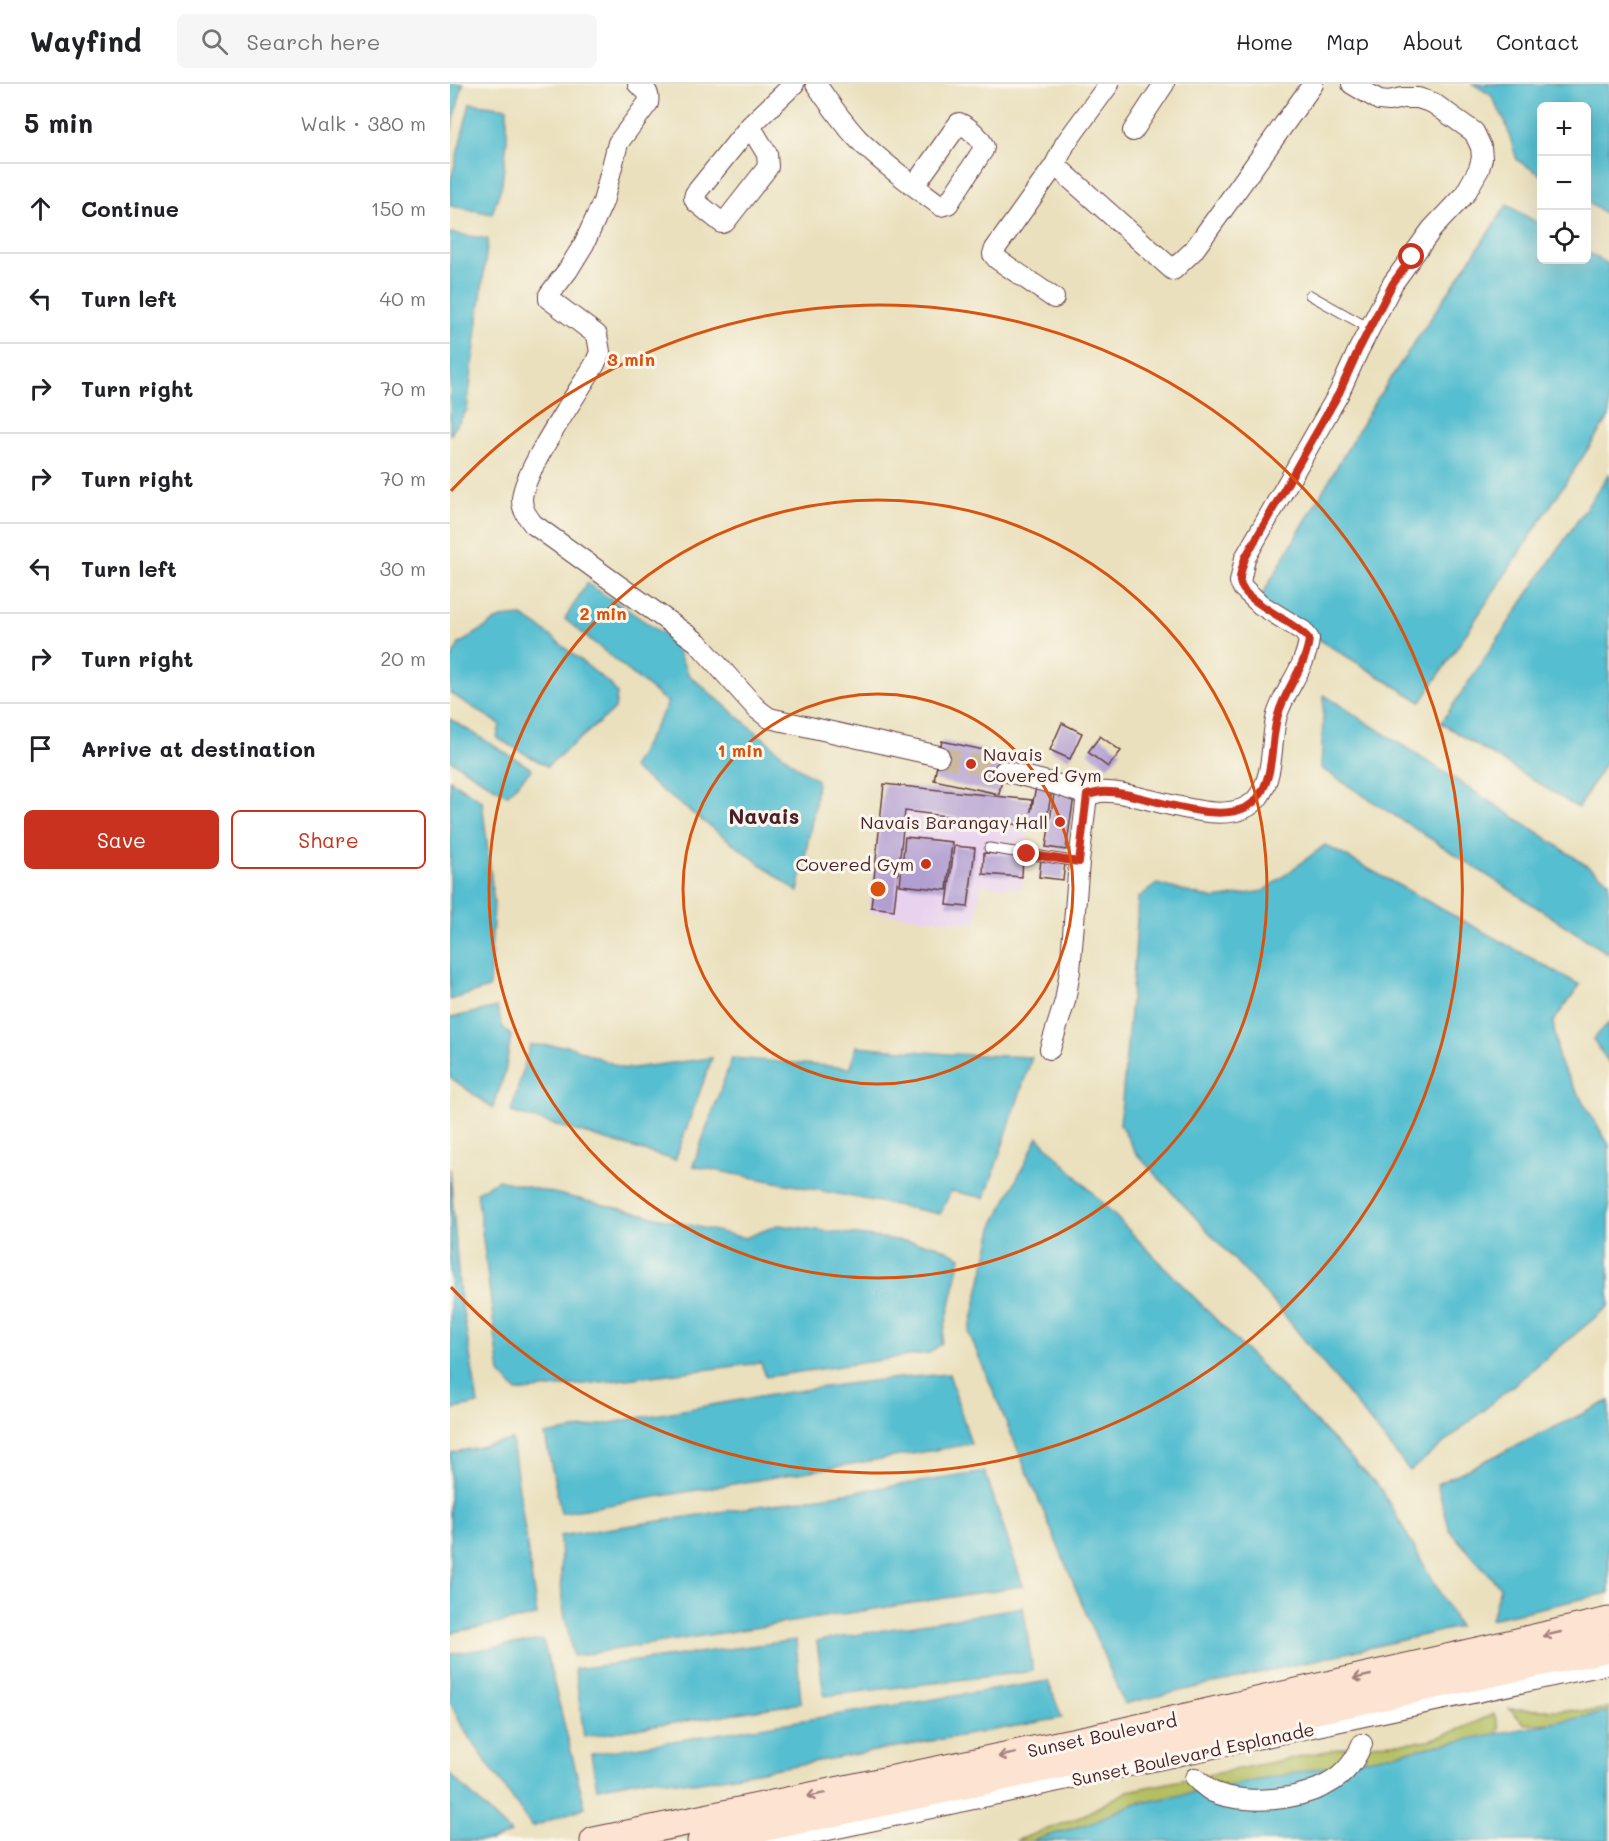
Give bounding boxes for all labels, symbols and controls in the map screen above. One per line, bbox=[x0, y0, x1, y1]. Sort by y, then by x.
search box bbox=[177, 14, 597, 68]
text: Wayfind bbox=[30, 23, 141, 59]
icon: search bbox=[198, 25, 231, 58]
text: Search here bbox=[246, 27, 380, 56]
text: Home bbox=[1236, 28, 1293, 55]
text: Map bbox=[1326, 28, 1369, 55]
text: About bbox=[1402, 28, 1463, 55]
text: Contact bbox=[1496, 28, 1579, 55]
map controls bbox=[1537, 102, 1591, 264]
button: + bbox=[1537, 102, 1591, 156]
text: 5 min bbox=[24, 106, 93, 140]
text: Walk · 380 m bbox=[300, 110, 426, 136]
button: − bbox=[1537, 156, 1591, 210]
icon: ahead bbox=[24, 192, 57, 225]
text: Continue bbox=[81, 194, 179, 223]
text: 150 m bbox=[371, 195, 426, 221]
button: locate bbox=[1537, 210, 1591, 264]
route start bbox=[1398, 243, 1424, 269]
icon: left bbox=[24, 282, 57, 315]
text: Turn left bbox=[81, 284, 177, 313]
text: 40 m bbox=[380, 285, 426, 311]
text: 3 min bbox=[607, 347, 655, 371]
icon: right bbox=[24, 372, 57, 405]
text: Turn right bbox=[81, 374, 193, 403]
text: 70 m bbox=[380, 375, 426, 401]
icon: right bbox=[24, 462, 57, 495]
text: Turn right bbox=[81, 464, 193, 493]
text: 70 m bbox=[380, 465, 426, 491]
icon: left bbox=[24, 552, 57, 585]
text: Turn left bbox=[81, 554, 177, 583]
text: 30 m bbox=[380, 555, 426, 581]
text: 2 min bbox=[579, 601, 627, 625]
icon: right bbox=[24, 642, 57, 675]
text: Turn right bbox=[81, 644, 193, 673]
text: 20 m bbox=[380, 645, 426, 671]
icon: arrive bbox=[24, 732, 57, 765]
text: Arrive at destination bbox=[81, 734, 316, 763]
text: 1 min bbox=[717, 738, 763, 762]
place label: Navais Covered Gym bbox=[983, 742, 1102, 787]
marker: Navais Covered Gym bbox=[964, 757, 978, 771]
district label: Navais bbox=[729, 802, 799, 829]
button: Save bbox=[24, 810, 219, 869]
button: Share bbox=[231, 810, 426, 869]
place label: Navais Barangay Hall bbox=[860, 810, 1048, 834]
marker: Navais Barangay Hall bbox=[1053, 815, 1067, 829]
route end bbox=[1013, 840, 1039, 866]
place label: Covered Gym bbox=[795, 852, 914, 876]
marker: Covered Gym bbox=[919, 857, 933, 871]
centre of rings bbox=[868, 879, 888, 899]
one-way arrow bbox=[1543, 1629, 1562, 1640]
one-way arrow bbox=[1352, 1672, 1372, 1683]
street label: Sunset Boulevard bbox=[1025, 1707, 1179, 1763]
street label: Sunset Boulevard Esplanade bbox=[1069, 1717, 1317, 1791]
one-way arrow bbox=[998, 1750, 1017, 1761]
one-way arrow bbox=[807, 1790, 827, 1801]

